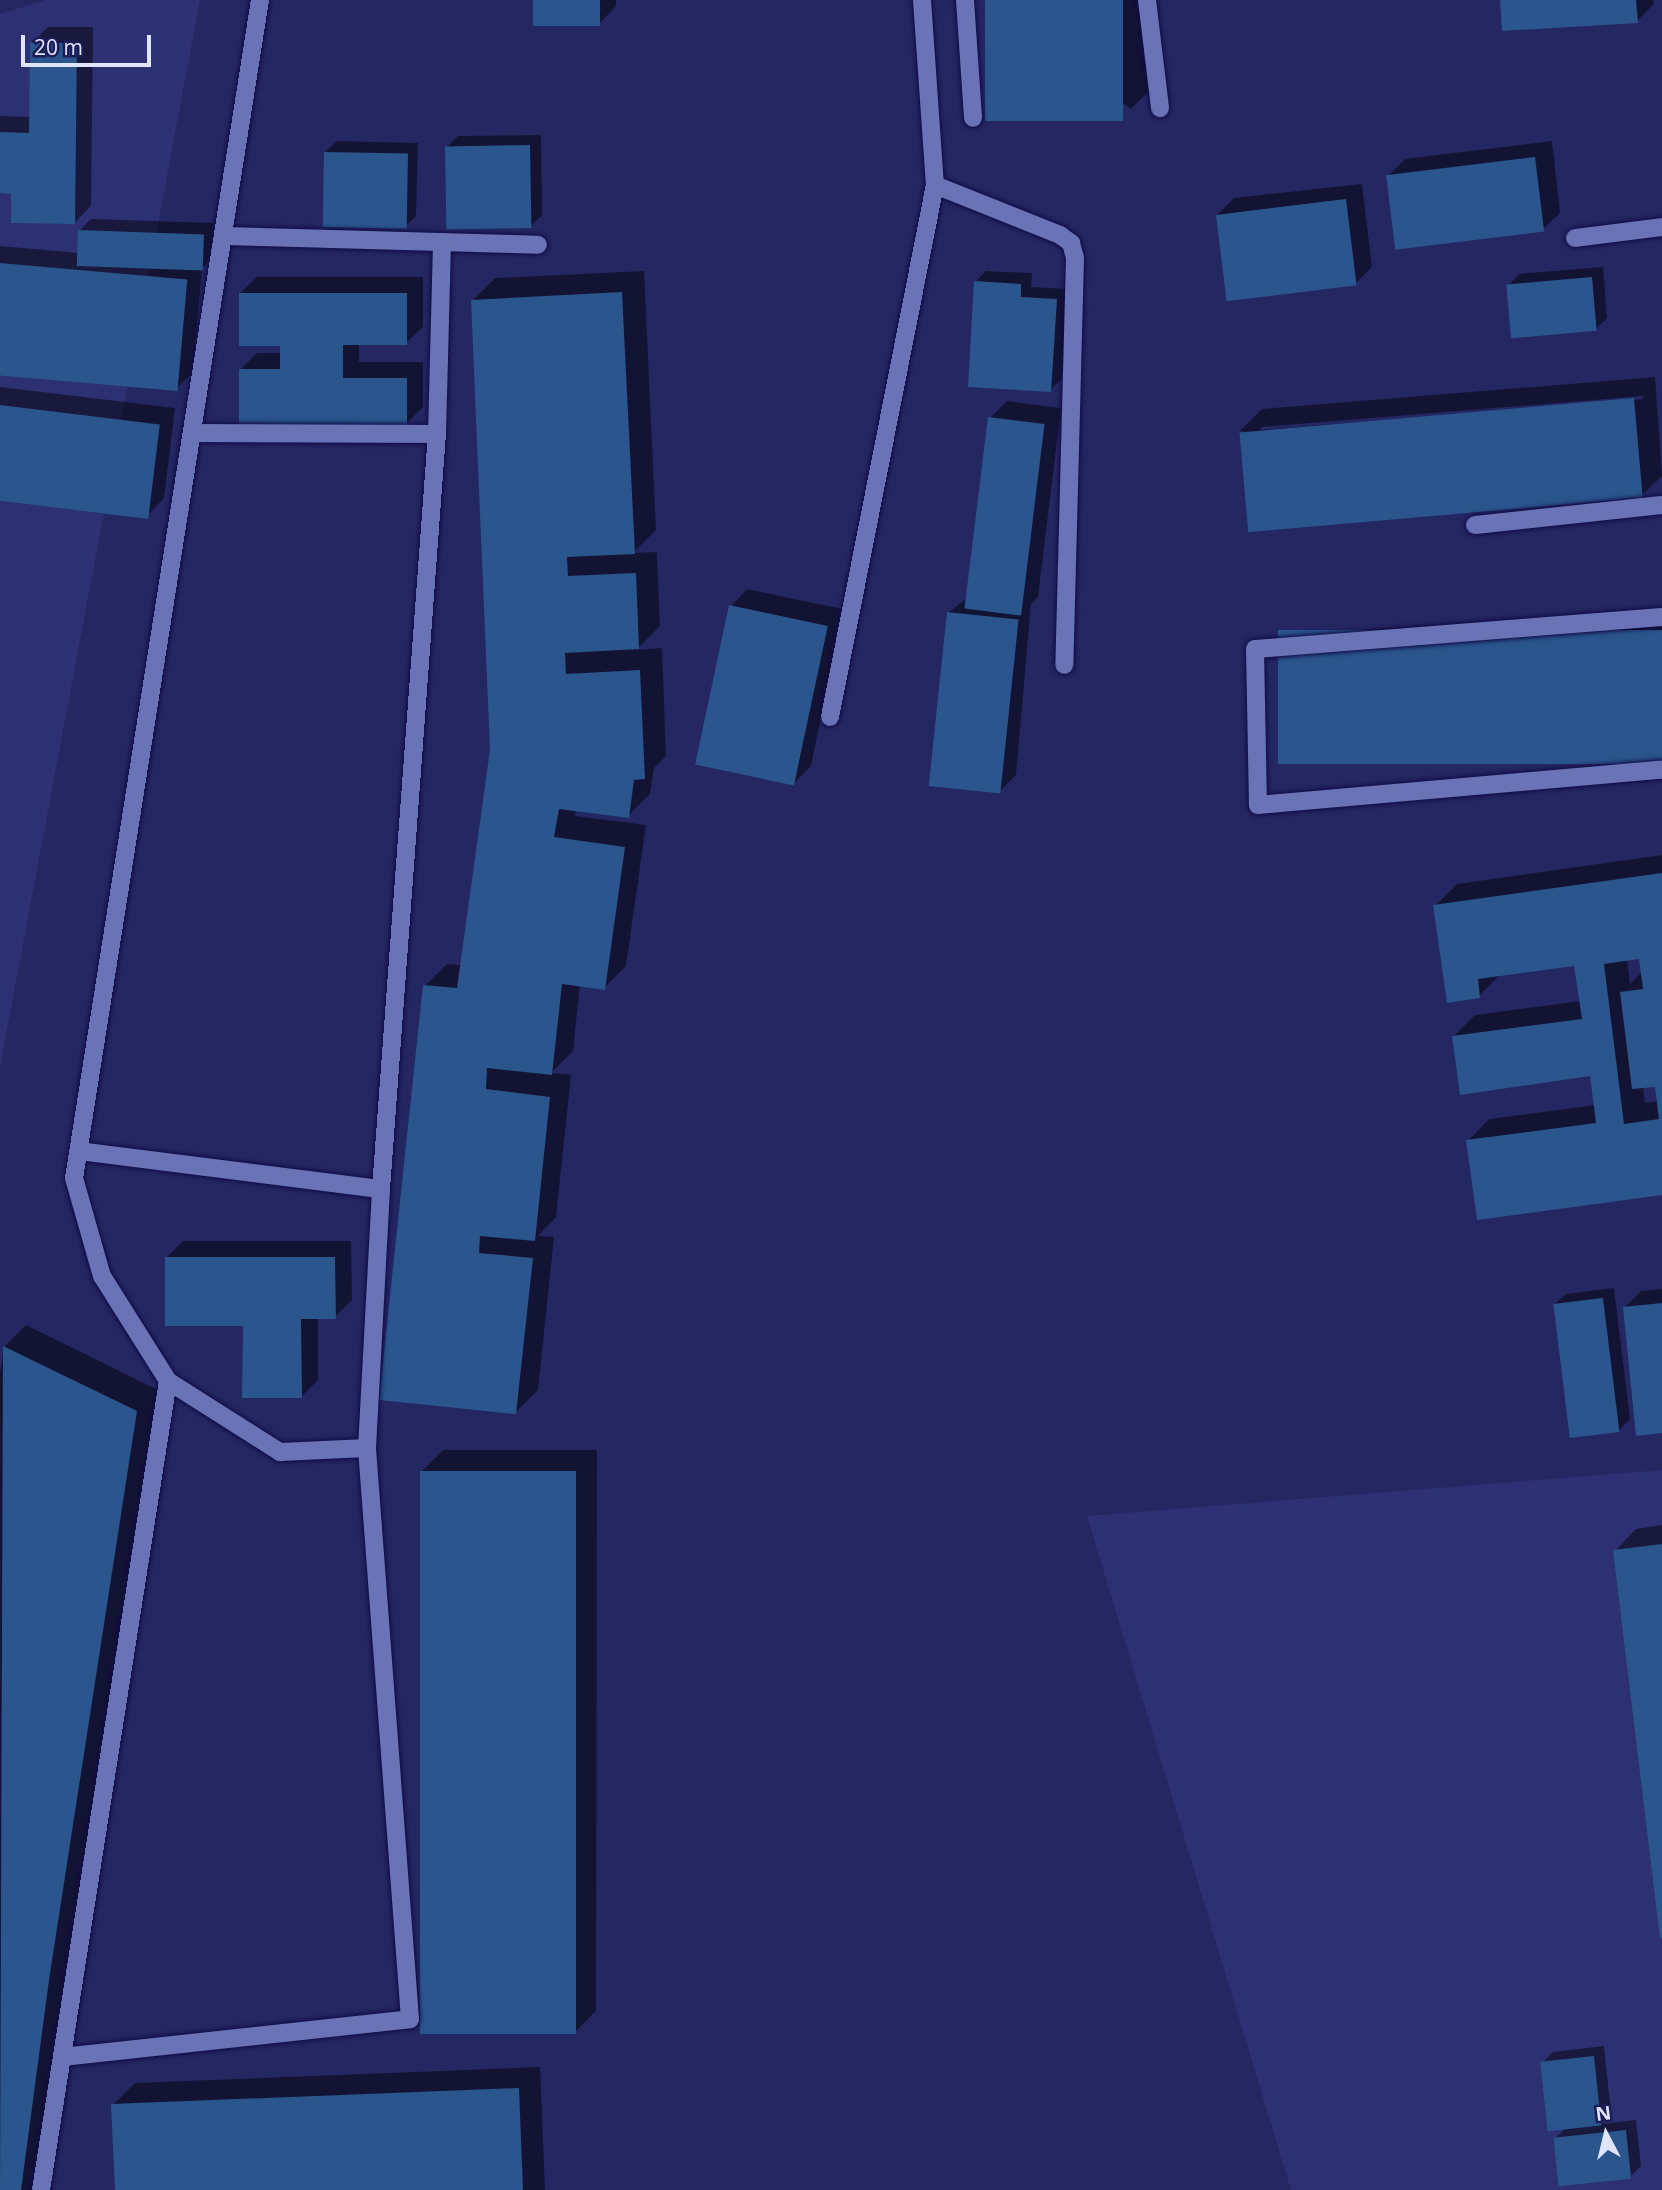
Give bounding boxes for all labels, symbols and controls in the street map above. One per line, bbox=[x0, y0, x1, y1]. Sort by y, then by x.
scale bar bbox=[24, 21, 154, 65]
text: 20 m bbox=[34, 33, 83, 61]
north arrow bbox=[1571, 2099, 1641, 2169]
text: N bbox=[1594, 2099, 1613, 2127]

